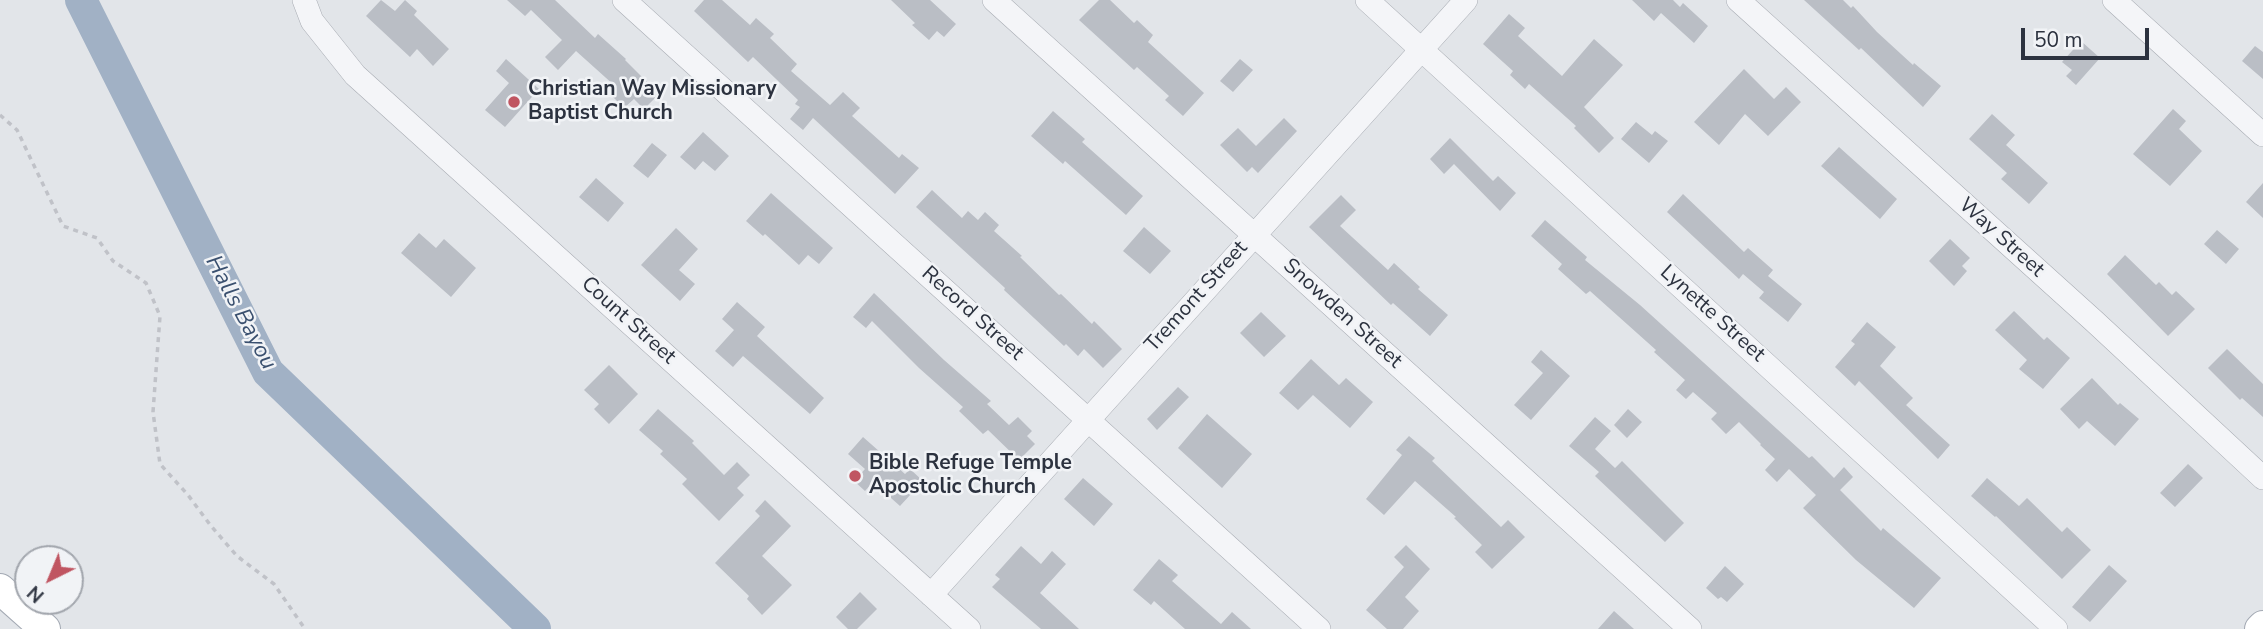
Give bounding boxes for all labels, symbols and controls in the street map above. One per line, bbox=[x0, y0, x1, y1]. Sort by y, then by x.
scale bar bbox=[2025, 14, 2153, 58]
text: 50 m bbox=[2034, 26, 2083, 54]
place label: Christian Way Missionary Baptist Church bbox=[528, 77, 777, 127]
marker: Christian Way Missionary Baptist Church bbox=[506, 94, 522, 110]
street label: Way Street bbox=[1953, 193, 2049, 283]
street label: Tremont Street bbox=[1140, 236, 1254, 358]
water label: Halls Bayou bbox=[198, 251, 282, 375]
street label: Snowden Street bbox=[1277, 254, 1407, 374]
street label: Lynette Street bbox=[1654, 260, 1770, 368]
street label: Record Street bbox=[916, 262, 1028, 366]
street label: Count Street bbox=[575, 272, 681, 370]
place label: Bible Refuge Temple Apostolic Church bbox=[869, 451, 1072, 501]
marker: Bible Refuge Temple Apostolic Church bbox=[847, 468, 863, 484]
north arrow bbox=[14, 545, 84, 615]
text: N bbox=[22, 580, 50, 608]

